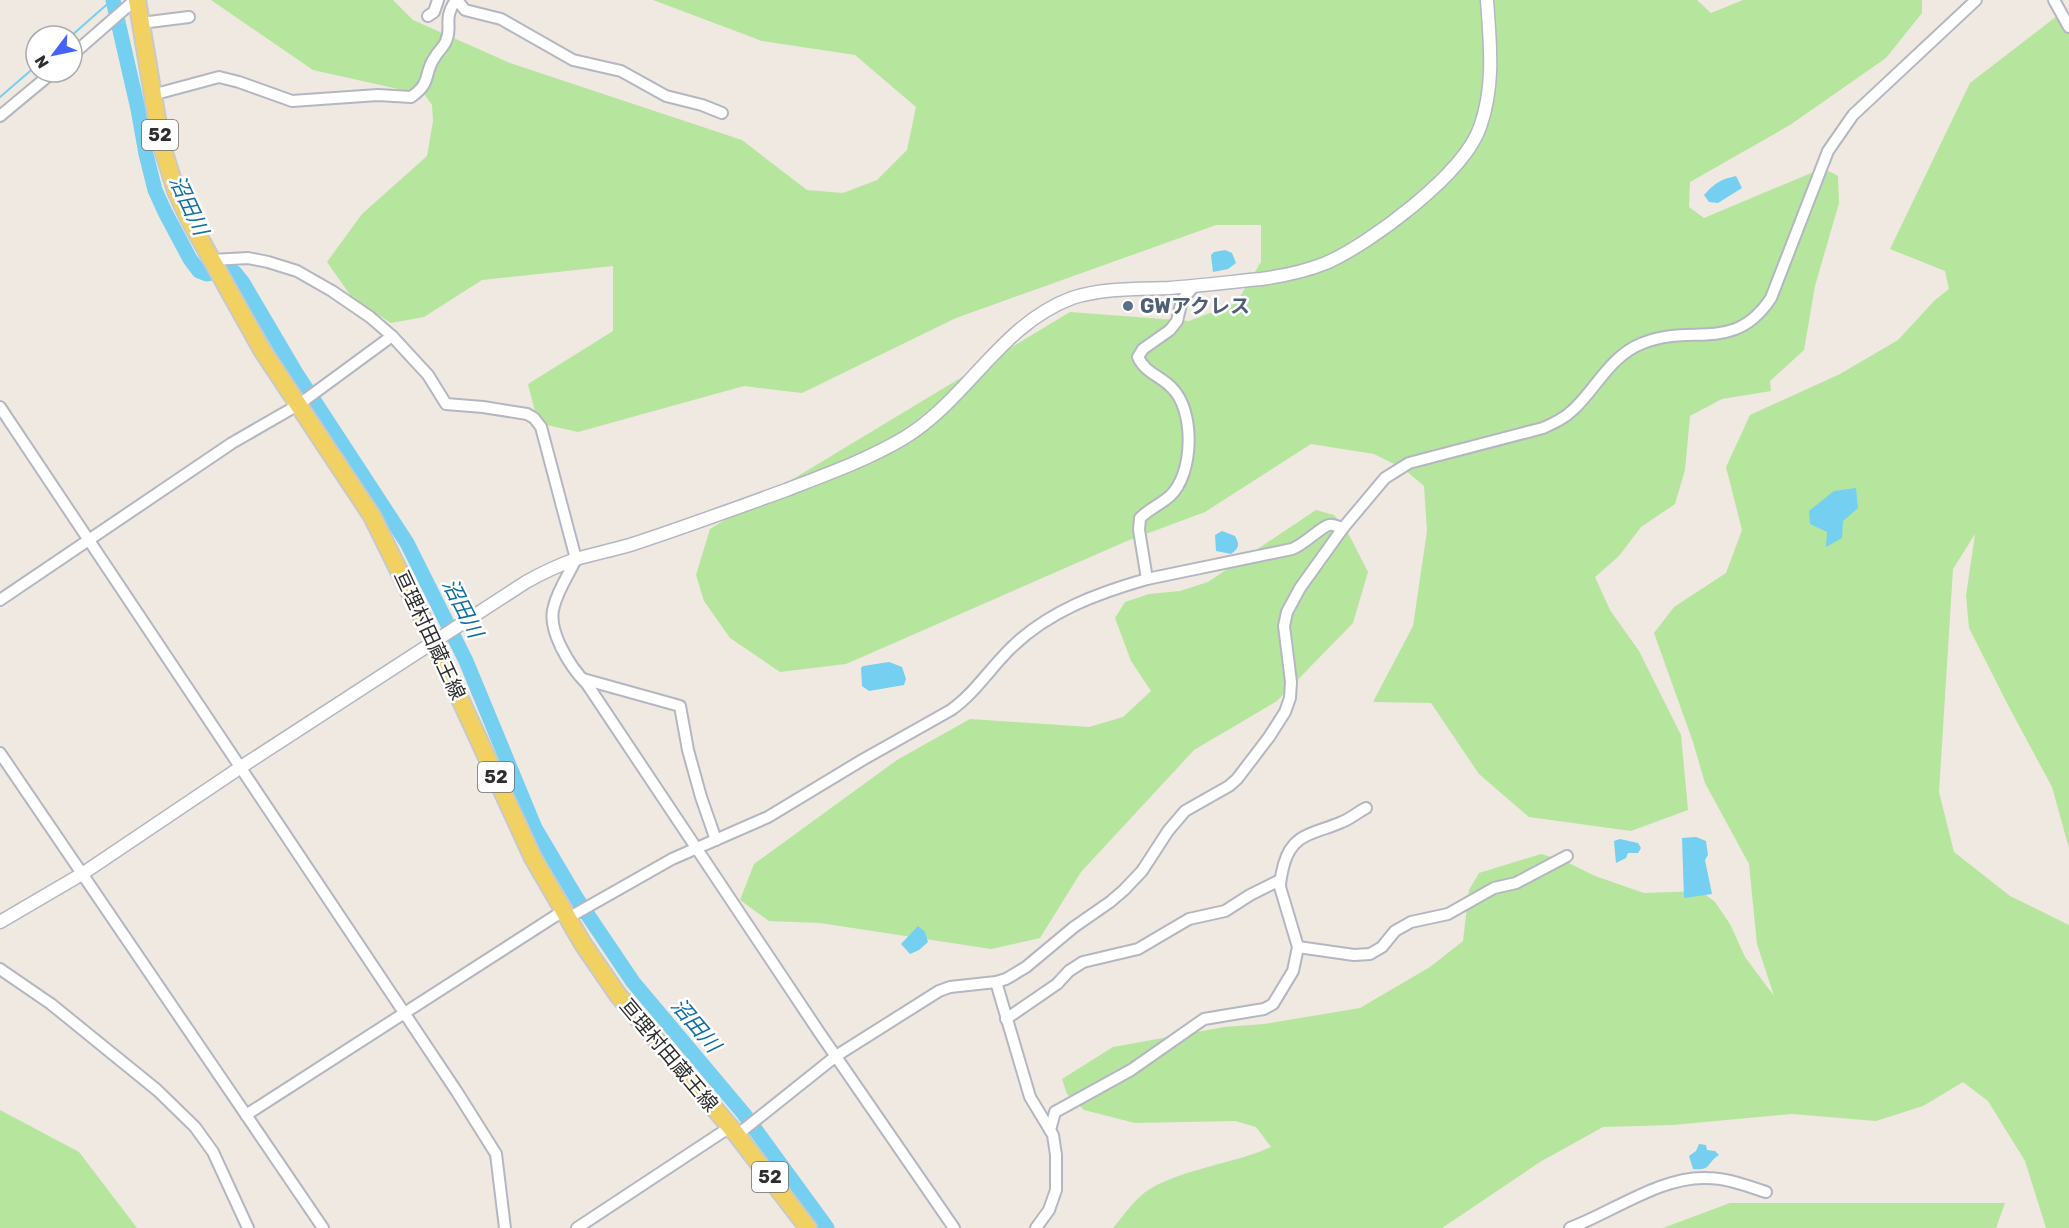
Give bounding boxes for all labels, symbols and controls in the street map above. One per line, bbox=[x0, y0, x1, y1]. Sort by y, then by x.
north arrow bbox=[24, 24, 84, 84]
text: N bbox=[31, 52, 53, 72]
road number: 52 bbox=[142, 120, 178, 150]
water label: 沼田川 bbox=[164, 171, 214, 241]
place label: GWアクレス bbox=[1140, 294, 1250, 318]
marker: GWアクレス bbox=[1121, 299, 1135, 313]
street label: 亘理村田蔵王線 bbox=[390, 566, 470, 704]
water label: 沼田川 bbox=[438, 574, 489, 644]
road number: 52 bbox=[478, 762, 514, 792]
water label: 沼田川 bbox=[666, 993, 727, 1059]
street label: 亘理村田蔵王線 bbox=[615, 994, 723, 1116]
road number: 52 bbox=[752, 1162, 788, 1192]

